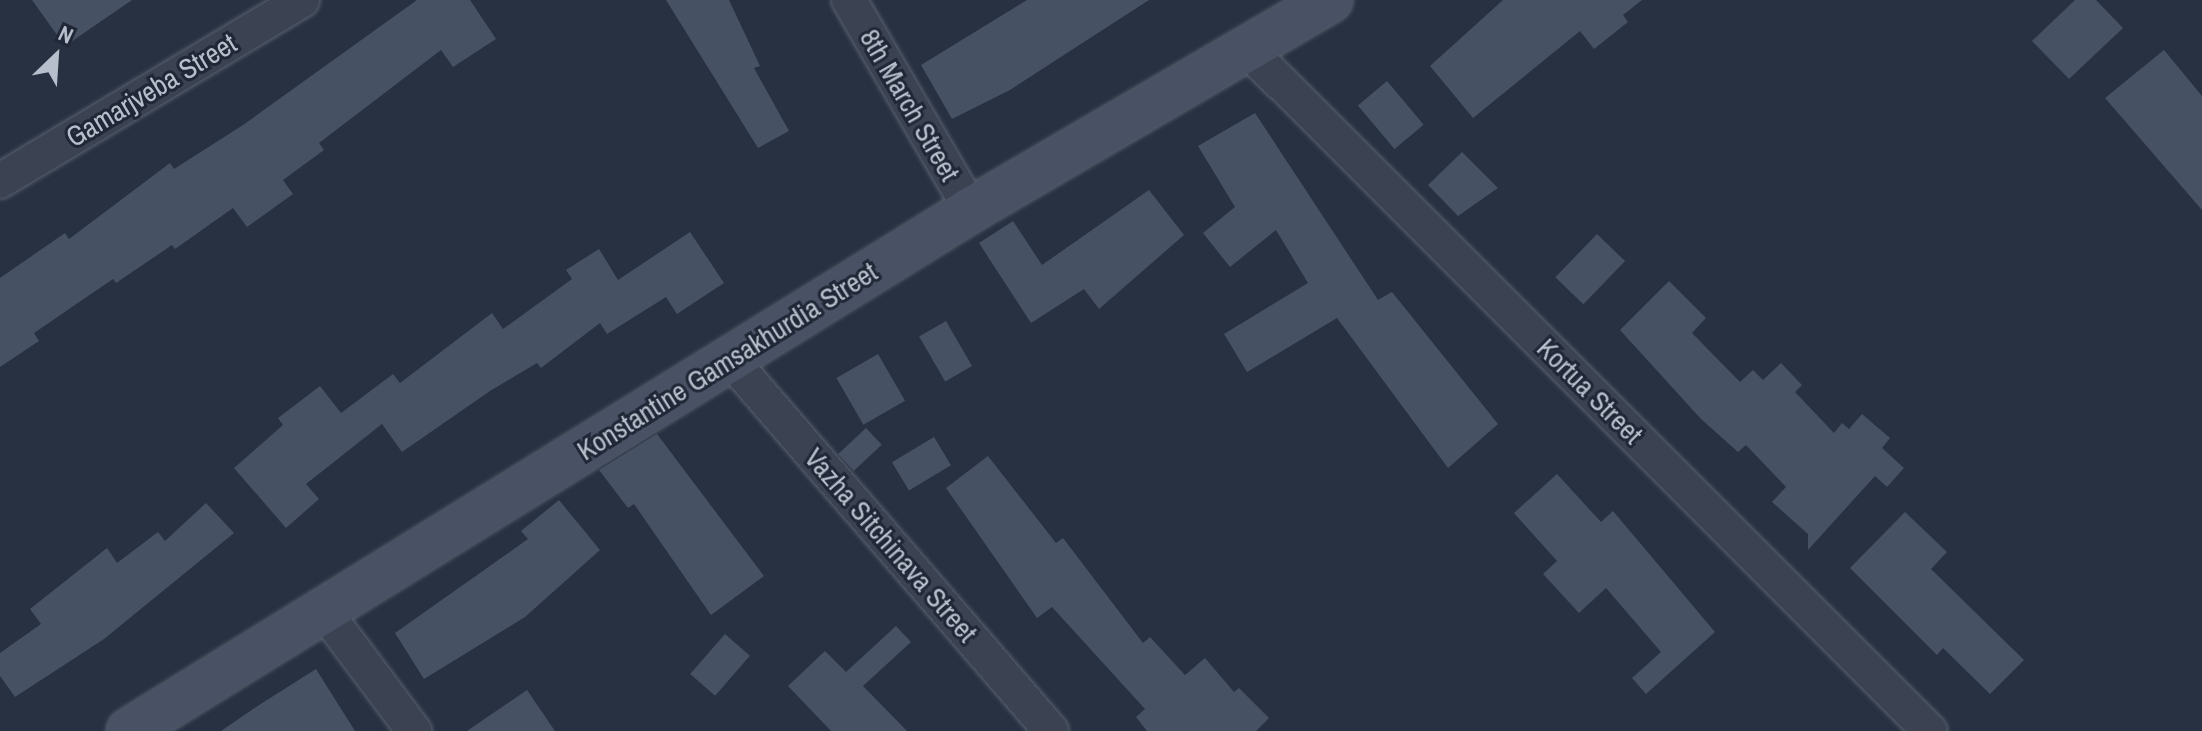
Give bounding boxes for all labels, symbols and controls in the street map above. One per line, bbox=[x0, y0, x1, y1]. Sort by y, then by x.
north arrow bbox=[16, 16, 96, 96]
text: N bbox=[54, 18, 78, 51]
street label: 8th March Street bbox=[853, 23, 967, 187]
street label: Gamarjveba Street bbox=[60, 26, 242, 154]
street label: Konstantine Gamsakhurdia Street bbox=[571, 255, 883, 467]
street label: Kortua Street bbox=[1530, 331, 1650, 451]
street label: Vazha Sitchinava Street bbox=[798, 441, 984, 649]

